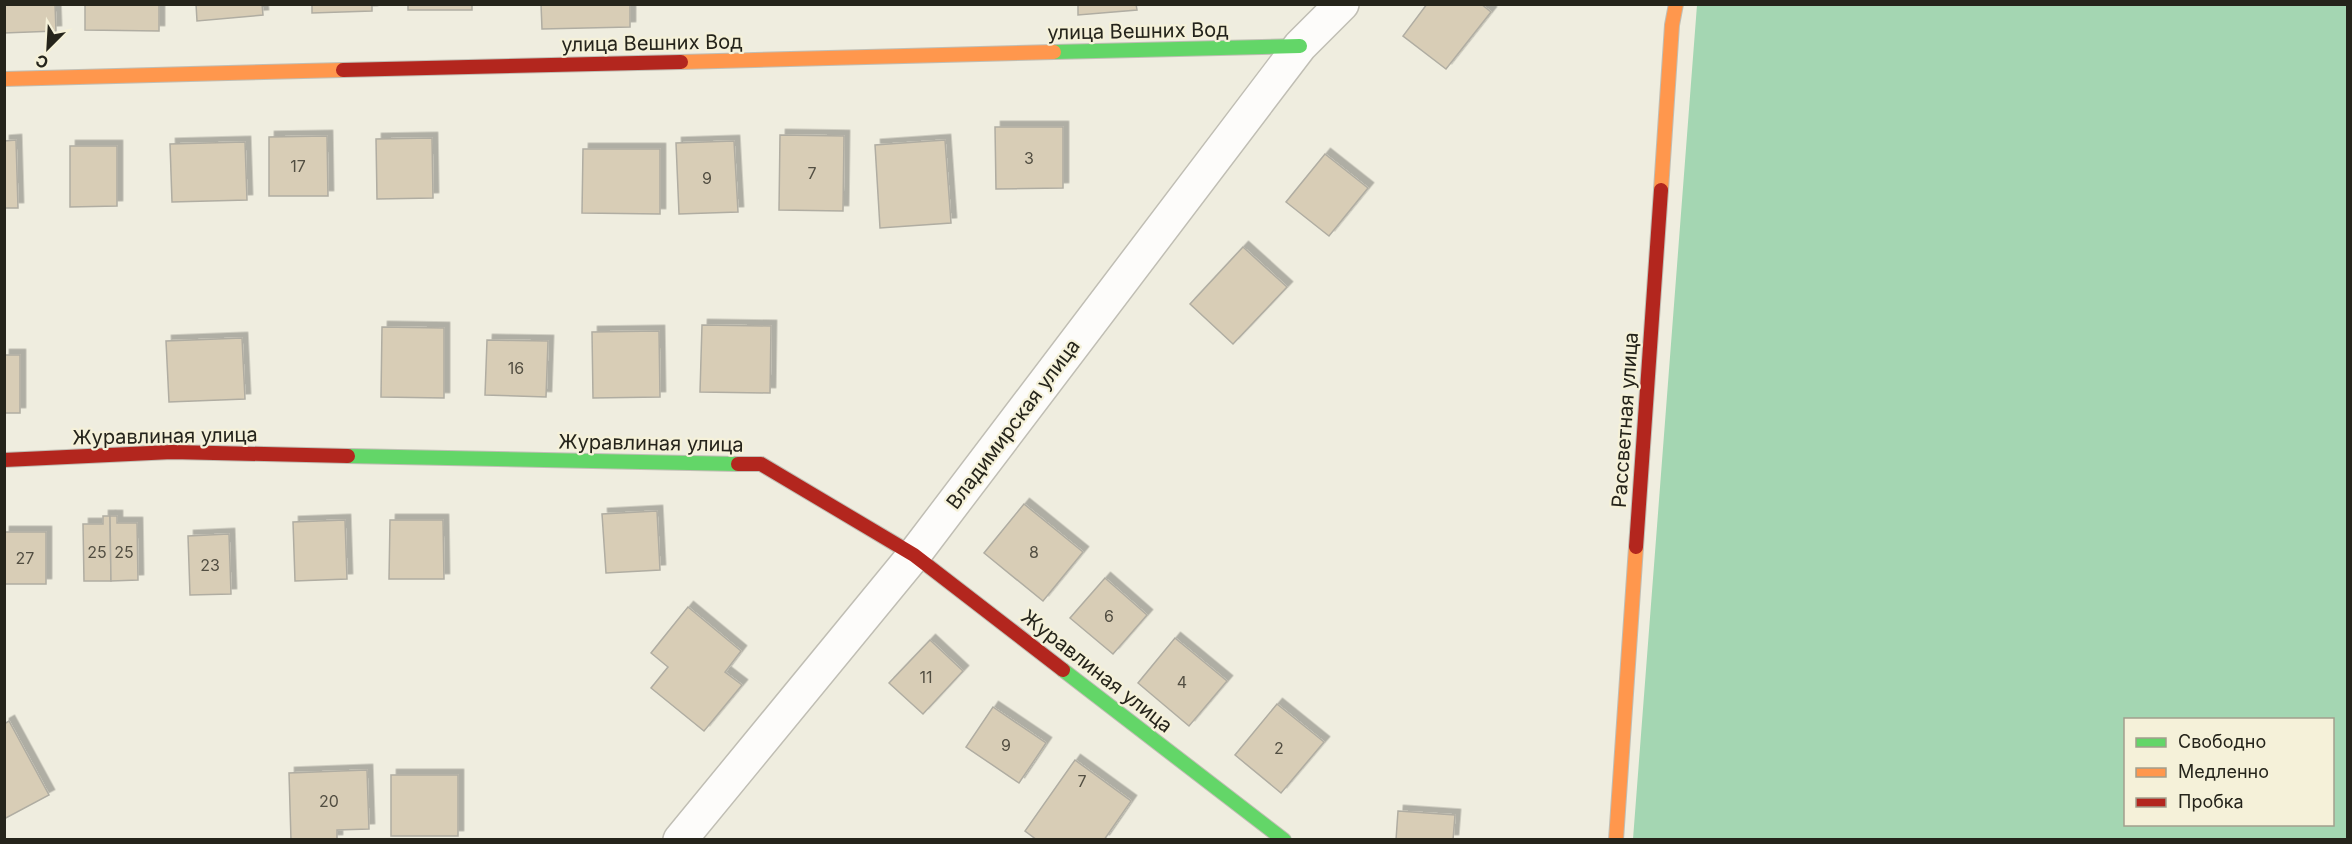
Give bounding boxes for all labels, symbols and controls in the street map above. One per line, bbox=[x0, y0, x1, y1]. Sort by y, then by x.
street label: улица Вешних Вод bbox=[1047, 17, 1229, 45]
north arrow bbox=[18, 18, 78, 78]
street label: улица Вешних Вод bbox=[561, 29, 743, 57]
text: С bbox=[32, 50, 51, 73]
house number: 3 bbox=[1024, 148, 1034, 168]
house number: 17 bbox=[290, 156, 306, 176]
house number: 7 bbox=[807, 163, 817, 183]
house number: 9 bbox=[702, 168, 712, 188]
street label: Рассветная улица bbox=[1607, 331, 1643, 509]
street label: Владимирская улица bbox=[941, 334, 1085, 514]
house number: 16 bbox=[508, 358, 524, 378]
street label: Журавлиная улица bbox=[72, 422, 258, 450]
street label: Журавлиная улица bbox=[558, 429, 744, 457]
house number: 25 bbox=[87, 542, 107, 562]
house number: 25 bbox=[114, 542, 134, 562]
house number: 8 bbox=[1029, 542, 1039, 562]
house number: 27 bbox=[16, 548, 34, 568]
house number: 23 bbox=[200, 555, 220, 575]
street label: Журавлиная улица bbox=[1017, 604, 1177, 738]
house number: 6 bbox=[1104, 606, 1114, 626]
house number: 11 bbox=[919, 667, 933, 687]
house number: 4 bbox=[1177, 672, 1187, 692]
legend bbox=[2124, 718, 2334, 826]
text: Свободно bbox=[2178, 731, 2266, 752]
house number: 9 bbox=[1001, 735, 1011, 755]
house number: 2 bbox=[1274, 738, 1284, 758]
text: Медленно bbox=[2178, 761, 2269, 782]
house number: 7 bbox=[1077, 771, 1087, 791]
house number: 20 bbox=[319, 791, 339, 811]
text: Пробка bbox=[2178, 791, 2244, 812]

